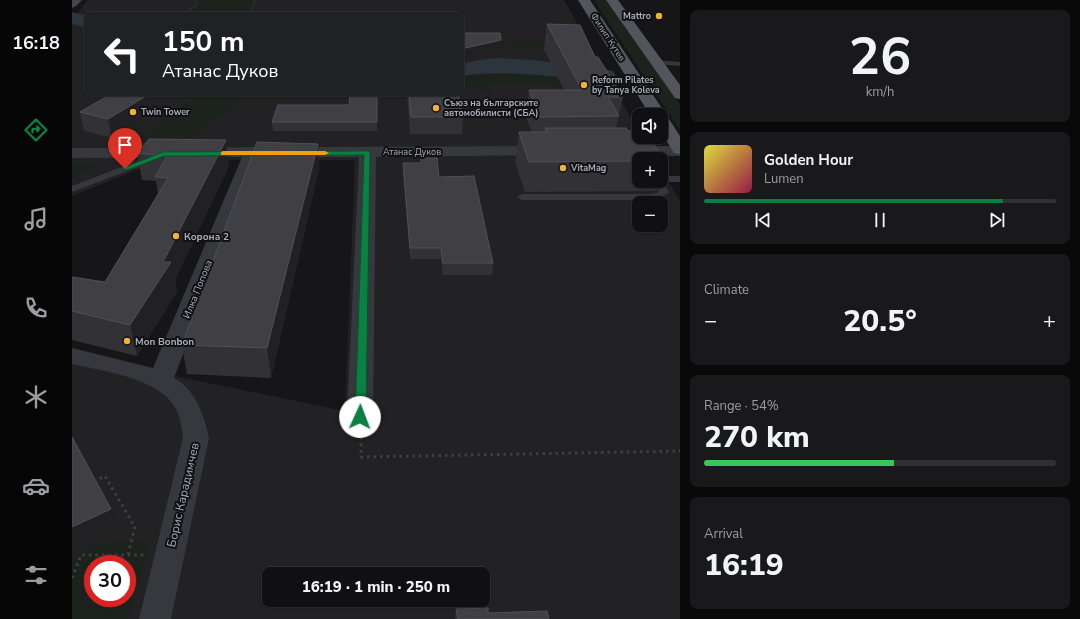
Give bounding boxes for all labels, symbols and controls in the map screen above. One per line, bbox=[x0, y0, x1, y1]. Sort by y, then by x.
place label: Mattro bbox=[623, 10, 651, 22]
street label: Филип Кутев bbox=[588, 11, 628, 63]
marker: Mattro bbox=[654, 11, 664, 21]
text: 26 bbox=[849, 21, 911, 92]
text: 150 m bbox=[162, 23, 245, 61]
icon: left bbox=[96, 28, 148, 80]
text: 16:18 bbox=[12, 31, 60, 55]
text: Атанас Дуков bbox=[162, 59, 278, 83]
place label: Reform Pilates by Tanya Koleva bbox=[592, 74, 660, 96]
marker: Reform Pilates by Tanya Koleva bbox=[579, 80, 589, 90]
text: km/h bbox=[866, 83, 894, 101]
place label: Съюз на българските автомобилисти (СБА) bbox=[444, 97, 539, 119]
marker: Съюз на българските автомобилисти (СБА) bbox=[431, 103, 441, 113]
place label: Twin Tower bbox=[141, 106, 190, 118]
marker: Twin Tower bbox=[128, 107, 138, 117]
map controls bbox=[632, 108, 668, 232]
button: sound bbox=[632, 108, 668, 144]
icon: directions bbox=[22, 116, 50, 144]
pin bbox=[108, 128, 142, 169]
icon: arrive bbox=[114, 134, 136, 156]
street label: Атанас Дуков bbox=[383, 146, 441, 158]
text: Golden Hour bbox=[764, 150, 853, 170]
button: + bbox=[632, 152, 668, 188]
place label: VitaMag bbox=[570, 162, 606, 174]
marker: VitaMag bbox=[558, 163, 568, 173]
text: Lumen bbox=[764, 170, 804, 188]
button: − bbox=[632, 196, 668, 232]
icon: music bbox=[22, 205, 50, 233]
icon: previous bbox=[752, 209, 774, 231]
icon: pause bbox=[869, 209, 891, 231]
icon: next bbox=[986, 209, 1008, 231]
place label: Корона 2 bbox=[184, 230, 229, 244]
marker: Корона 2 bbox=[171, 231, 181, 241]
street label: Илка Попова bbox=[180, 258, 216, 321]
text: Climate bbox=[704, 281, 749, 299]
icon: phone bbox=[22, 294, 50, 322]
text: 20.5° bbox=[843, 301, 917, 342]
text: − bbox=[704, 306, 717, 336]
text: + bbox=[1043, 306, 1056, 336]
place label: Mon Bonbon bbox=[135, 335, 194, 349]
marker: Mon Bonbon bbox=[122, 336, 132, 346]
icon: climate bbox=[22, 383, 50, 411]
position arrow bbox=[339, 396, 381, 438]
text: Range · 54% bbox=[704, 397, 779, 415]
text: 270 km bbox=[704, 417, 810, 458]
street label: Борис Карадимчев bbox=[163, 441, 203, 549]
icon: car bbox=[22, 472, 50, 500]
text: Arrival bbox=[704, 525, 743, 543]
text: 16:19 bbox=[704, 545, 784, 586]
speed limit sign: 30 bbox=[84, 555, 136, 607]
icon: filters bbox=[22, 561, 50, 589]
text: 16:19 · 1 min · 250 m bbox=[302, 577, 450, 597]

